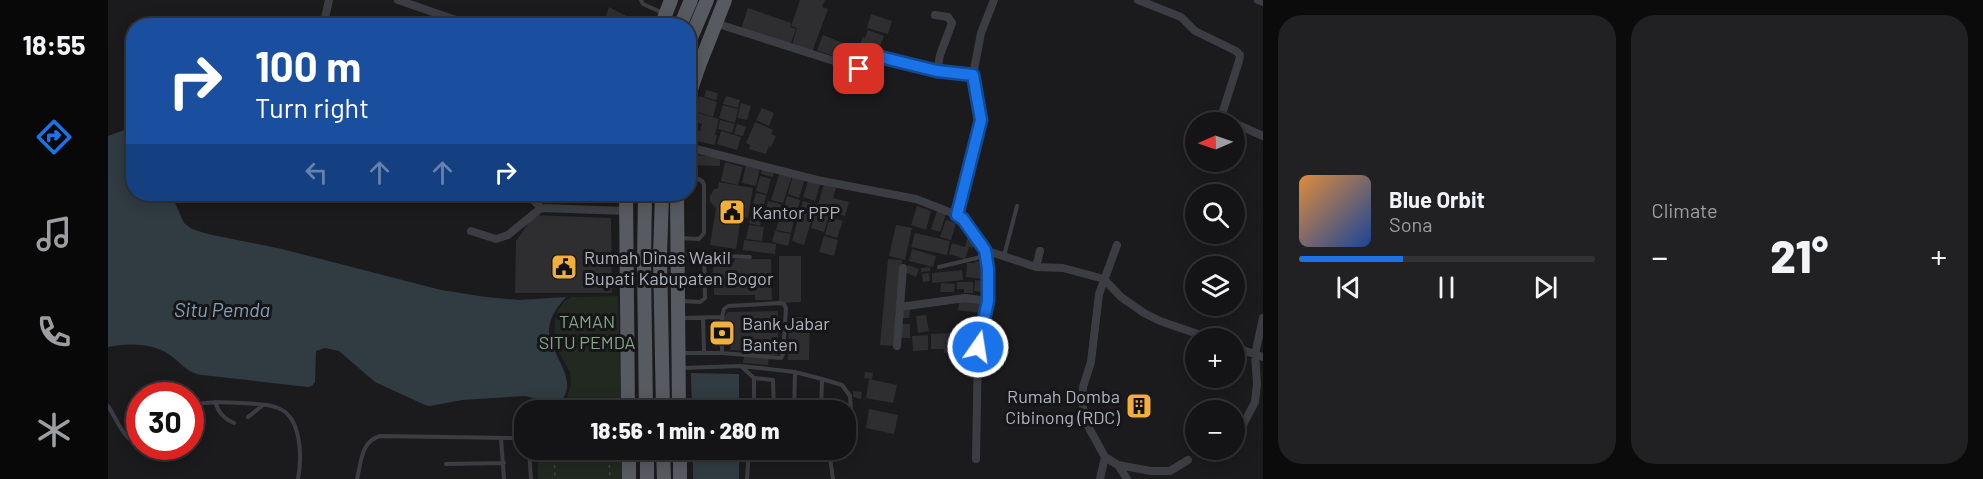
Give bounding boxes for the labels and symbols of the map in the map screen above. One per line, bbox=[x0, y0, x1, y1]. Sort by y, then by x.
pin bbox=[833, 43, 884, 94]
north arrow bbox=[1185, 112, 1245, 172]
public building icon: Kantor PPP bbox=[717, 197, 747, 227]
place label: Kantor PPP bbox=[752, 201, 840, 223]
place label: Rumah Dinas Wakil Bupati Kabupaten Bogor bbox=[584, 246, 774, 289]
public building icon: Rumah Dinas Wakil Bupati Kabupaten Bogor bbox=[549, 252, 579, 282]
water label: Situ Pemda bbox=[174, 297, 270, 321]
park label: TAMAN SITU PEMDA bbox=[539, 310, 635, 353]
place label: Bank Jabar Banten bbox=[742, 312, 830, 355]
position arrow bbox=[946, 315, 1010, 379]
bank icon: Bank Jabar Banten bbox=[707, 318, 737, 348]
speed limit sign: 30 bbox=[126, 382, 204, 460]
place label: Rumah Domba Cibinong (RDC) bbox=[1005, 385, 1120, 428]
building icon: Rumah Domba Cibinong (RDC) bbox=[1124, 391, 1154, 421]

